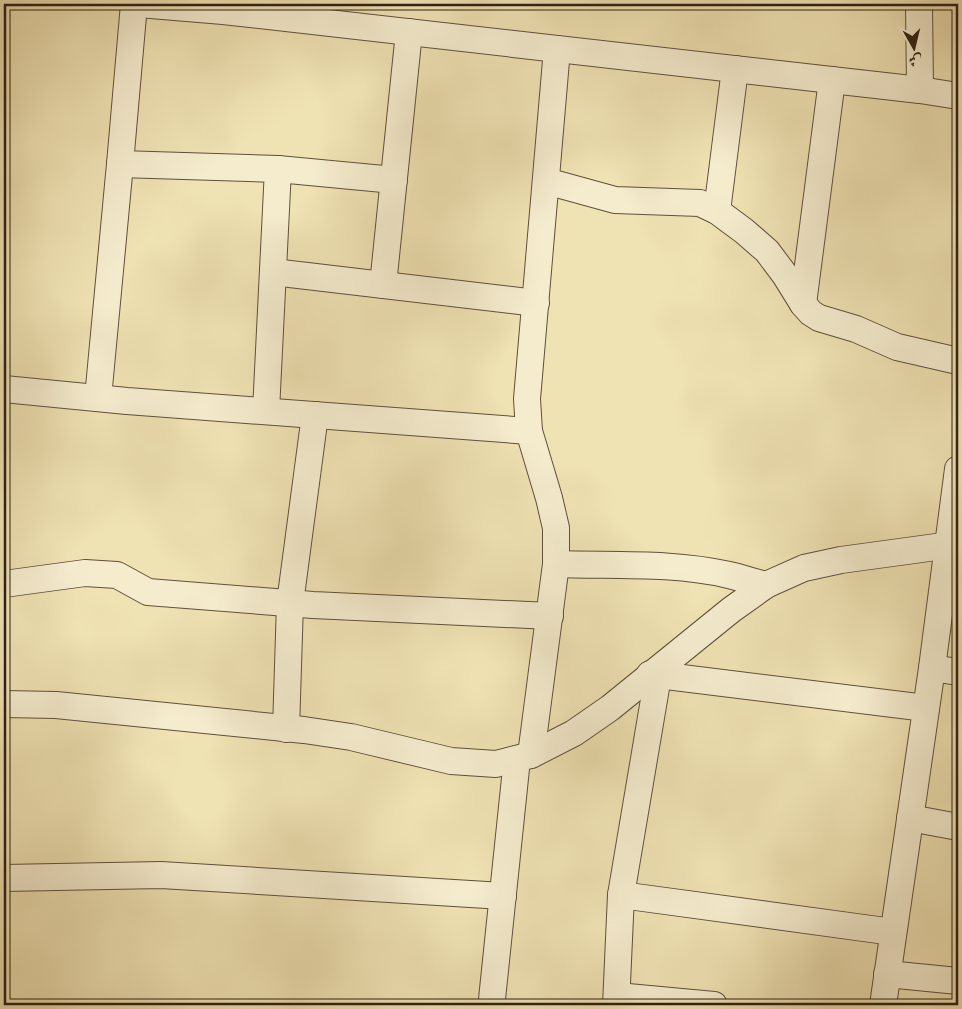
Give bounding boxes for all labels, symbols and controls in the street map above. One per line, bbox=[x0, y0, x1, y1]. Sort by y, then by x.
north arrow bbox=[890, 22, 940, 72]
text: ش bbox=[907, 49, 924, 70]

